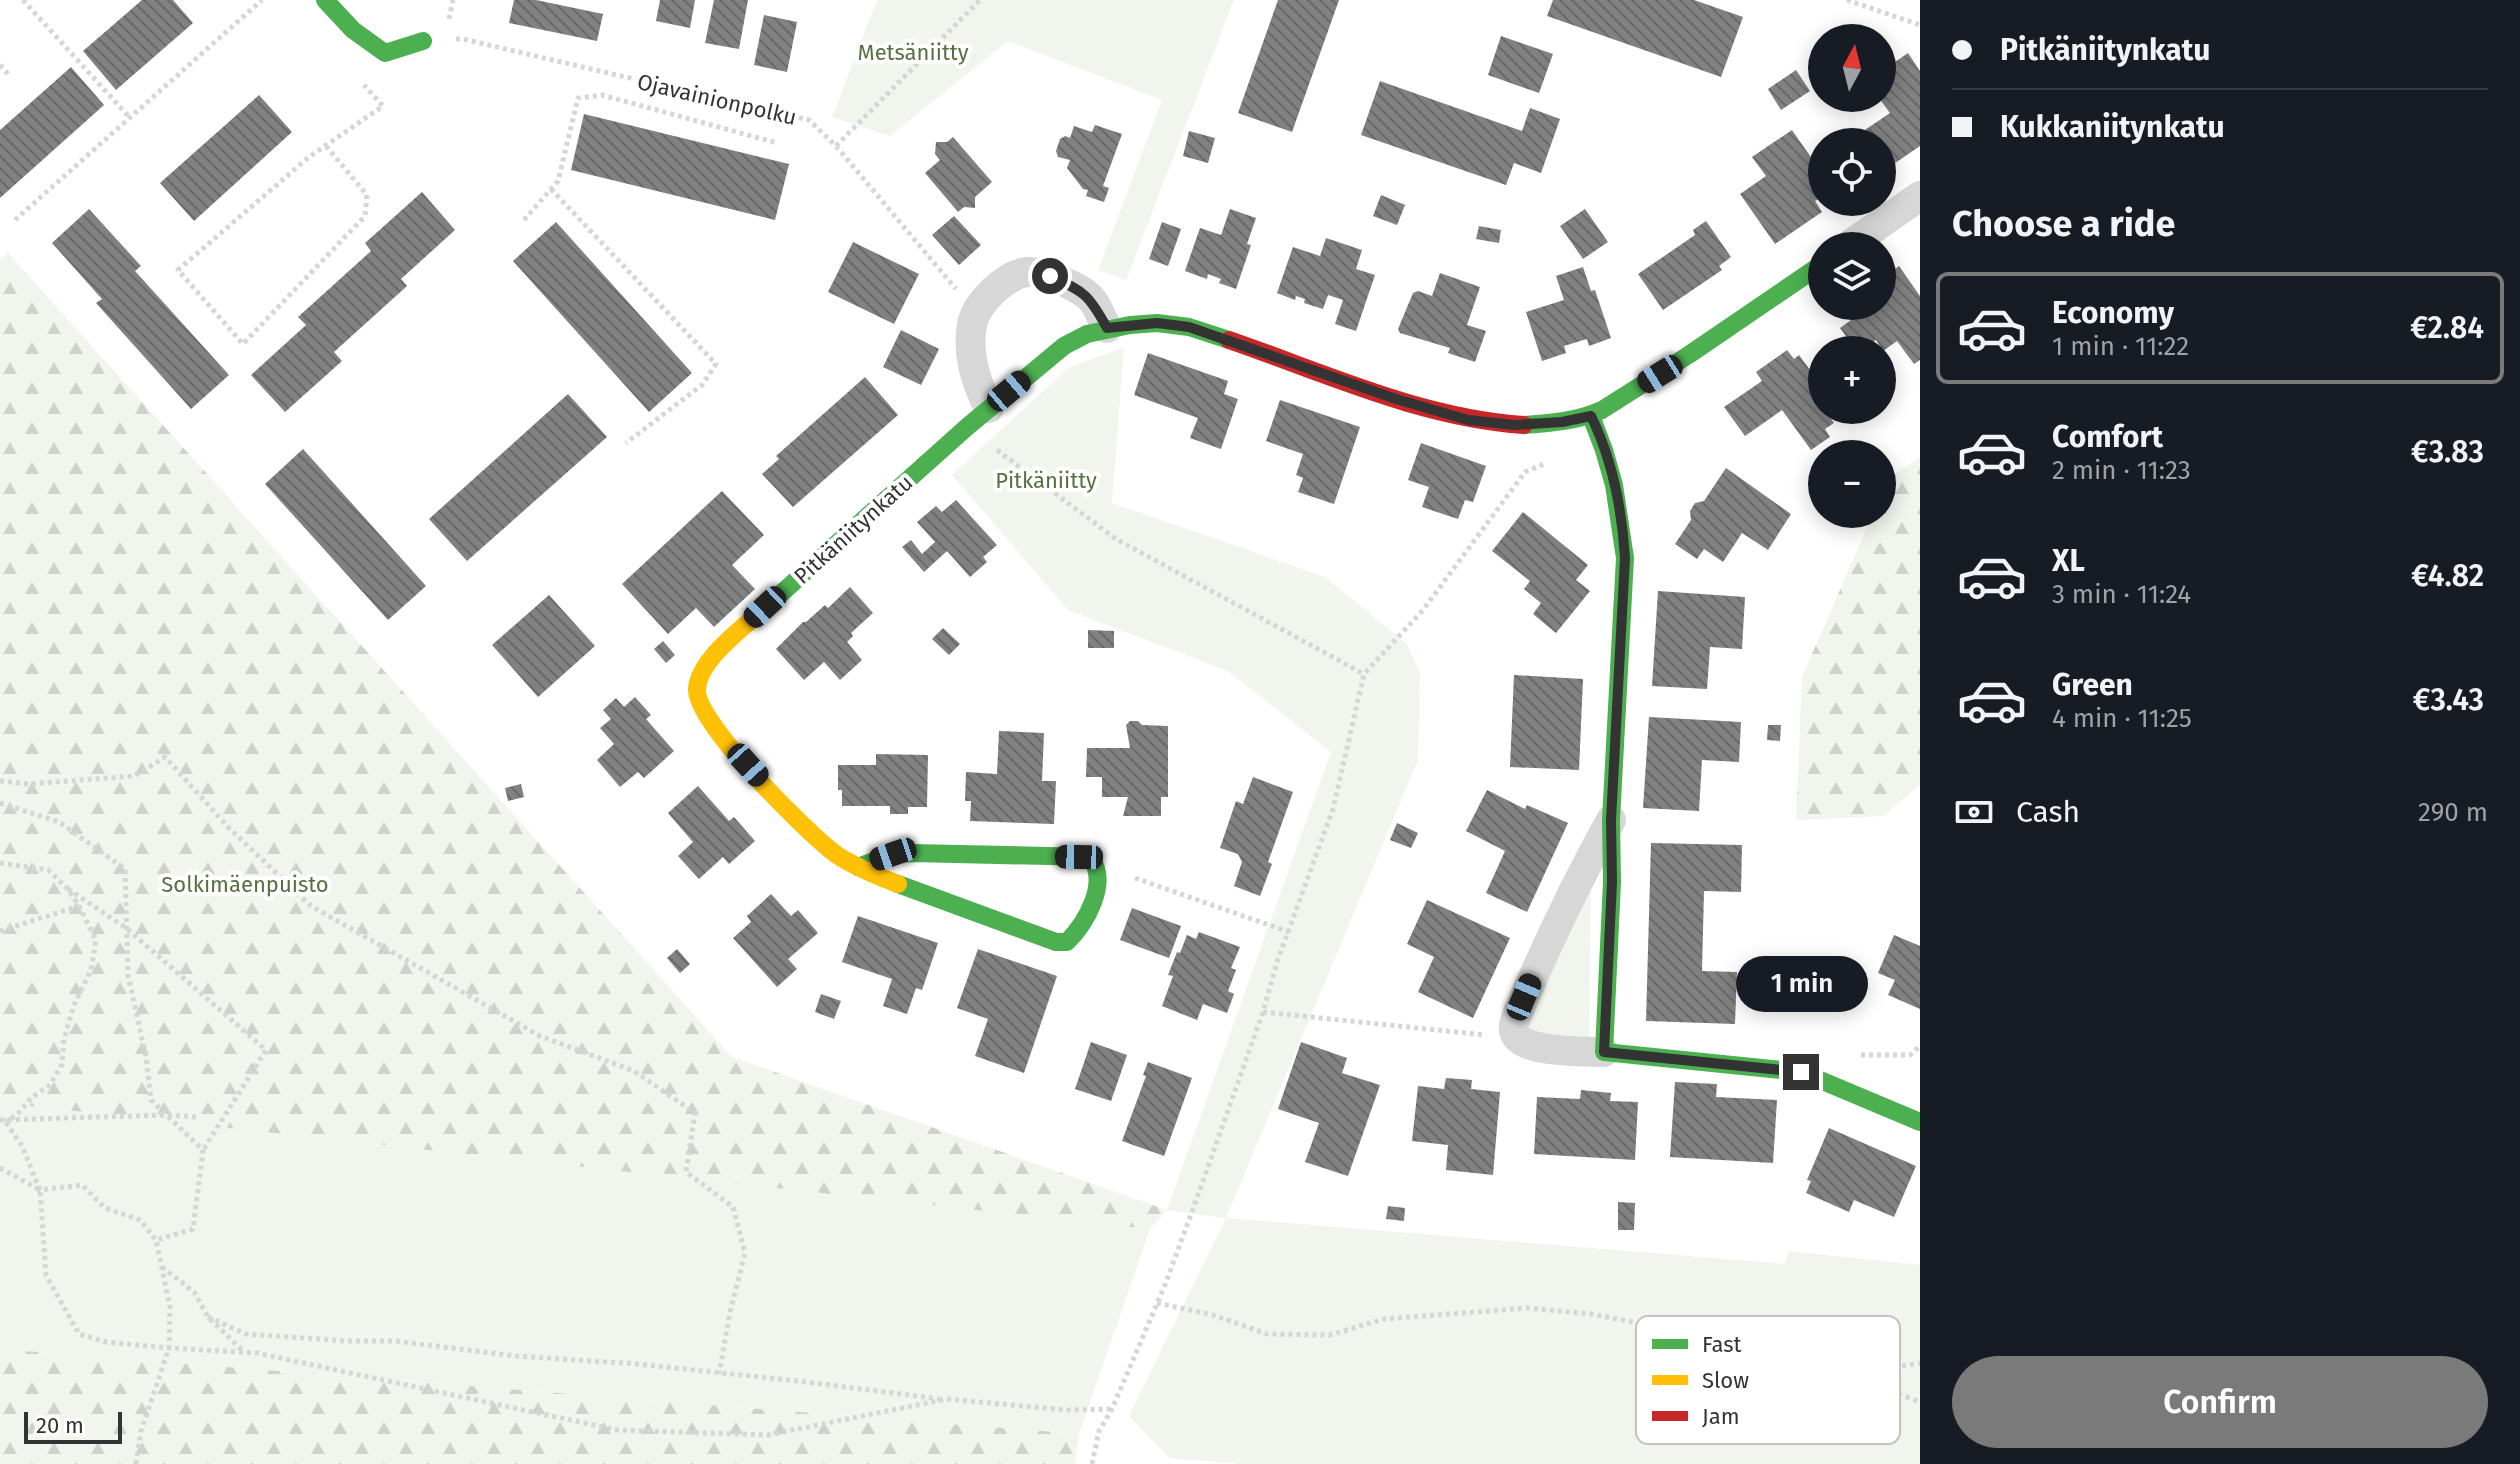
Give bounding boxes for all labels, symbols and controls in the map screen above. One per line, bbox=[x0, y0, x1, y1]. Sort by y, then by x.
north arrow bbox=[1808, 24, 1896, 112]
map controls bbox=[1808, 24, 1896, 528]
text: Pitkäniitynkatu bbox=[2000, 32, 2210, 68]
park label: Metsäniitty bbox=[858, 39, 969, 66]
street label: Ojavainionpolku bbox=[635, 68, 799, 131]
text: Kukkaniitynkatu bbox=[2000, 109, 2225, 145]
button: locate bbox=[1808, 128, 1896, 216]
text: Choose a ride bbox=[1952, 202, 2175, 246]
button: layers bbox=[1808, 232, 1896, 320]
route start bbox=[1032, 258, 1068, 294]
icon: car bbox=[1956, 292, 2028, 364]
text: Economy bbox=[2052, 295, 2174, 331]
text: €2.84 bbox=[2410, 310, 2484, 346]
text: 1 min · 11:22 bbox=[2052, 331, 2189, 362]
button: + bbox=[1808, 336, 1896, 424]
car bbox=[1633, 351, 1687, 397]
car bbox=[983, 366, 1035, 416]
icon: car bbox=[1956, 416, 2028, 488]
text: Comfort bbox=[2052, 419, 2163, 455]
text: €3.83 bbox=[2411, 434, 2484, 470]
button: − bbox=[1808, 440, 1896, 528]
text: 2 min · 11:23 bbox=[2052, 455, 2191, 486]
park label: Pitkäniitty bbox=[995, 467, 1097, 494]
street label: Pitkäniitynkatu bbox=[788, 469, 918, 590]
icon: car bbox=[1956, 540, 2028, 612]
text: XL bbox=[2052, 543, 2085, 579]
text: €4.82 bbox=[2411, 558, 2484, 594]
text: 3 min · 11:24 bbox=[2052, 579, 2191, 610]
car bbox=[739, 582, 791, 632]
icon: car bbox=[1956, 664, 2028, 736]
text: Green bbox=[2052, 667, 2133, 703]
text: €3.43 bbox=[2413, 682, 2484, 718]
text: 4 min · 11:25 bbox=[2052, 703, 2192, 734]
car bbox=[723, 739, 773, 791]
icon: cash bbox=[1952, 790, 1996, 834]
text: Cash bbox=[2016, 794, 2080, 830]
text: 290 m bbox=[2418, 797, 2488, 828]
car bbox=[866, 835, 920, 873]
car bbox=[1055, 845, 1103, 869]
park label: Solkimäenpuisto bbox=[161, 871, 329, 898]
callout: 1 min bbox=[1735, 956, 1867, 1012]
text: 1 min bbox=[1771, 968, 1833, 999]
car bbox=[1504, 970, 1544, 1024]
route end bbox=[1783, 1054, 1819, 1090]
legend bbox=[1636, 1316, 1900, 1444]
text: Fast bbox=[1702, 1331, 1742, 1358]
button: Confirm bbox=[1952, 1356, 2488, 1448]
text: Slow bbox=[1702, 1367, 1749, 1394]
text: Jam bbox=[1702, 1403, 1740, 1430]
scale bar bbox=[24, 1408, 122, 1444]
text: 20 m bbox=[36, 1412, 84, 1439]

